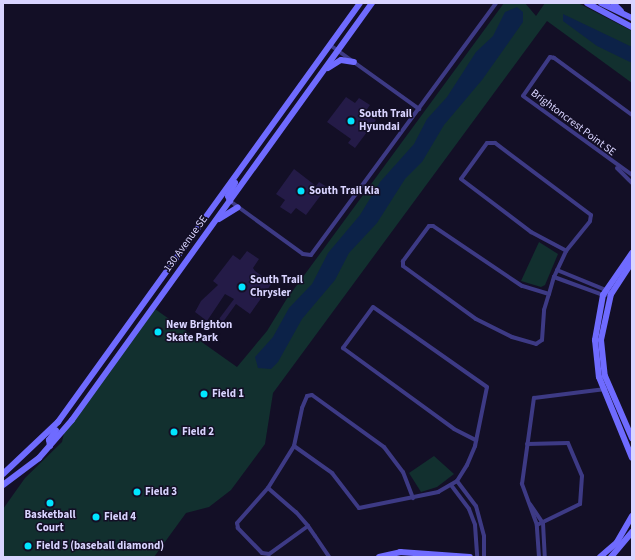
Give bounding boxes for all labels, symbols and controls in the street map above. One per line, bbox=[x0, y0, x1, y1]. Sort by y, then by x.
street label: Brightoncrest Point SE bbox=[528, 87, 618, 159]
place label: South Trail Hyundai bbox=[359, 108, 412, 134]
marker: South Trail Hyundai bbox=[346, 116, 356, 126]
place label: South Trail Kia bbox=[309, 184, 380, 198]
marker: South Trail Kia bbox=[296, 186, 306, 196]
street label: 130 Avenue SE bbox=[161, 213, 211, 275]
place label: South Trail Chrysler bbox=[250, 274, 303, 300]
marker: South Trail Chrysler bbox=[237, 282, 247, 292]
place label: New Brighton Skate Park bbox=[166, 319, 232, 345]
marker: New Brighton Skate Park bbox=[153, 327, 163, 337]
place label: Field 1 bbox=[212, 387, 244, 401]
marker: Field 1 bbox=[199, 389, 209, 399]
place label: Field 2 bbox=[182, 425, 214, 439]
marker: Field 2 bbox=[169, 427, 179, 437]
place label: Field 3 bbox=[145, 485, 177, 499]
marker: Field 3 bbox=[132, 487, 142, 497]
marker: Basketball Court bbox=[45, 498, 55, 508]
place label: Basketball Court bbox=[24, 509, 76, 535]
place label: Field 4 bbox=[104, 510, 136, 524]
marker: Field 4 bbox=[91, 512, 101, 522]
place label: Field 5 (baseball diamond) bbox=[36, 539, 164, 553]
marker: Field 5 (baseball diamond) bbox=[23, 541, 33, 551]

